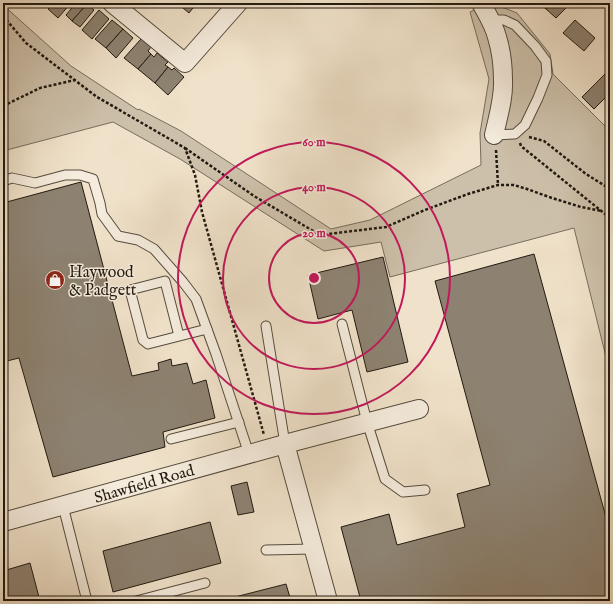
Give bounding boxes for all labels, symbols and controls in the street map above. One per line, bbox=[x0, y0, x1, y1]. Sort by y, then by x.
text: 60 m bbox=[303, 135, 326, 150]
text: 40 m bbox=[302, 180, 327, 195]
text: 20 m bbox=[302, 226, 326, 241]
place label: Haywood & Padgett bbox=[69, 263, 137, 301]
shop icon: Haywood & Padgett bbox=[44, 269, 66, 291]
centre of rings bbox=[307, 271, 321, 285]
street label: Shawfield Road bbox=[92, 461, 197, 509]

